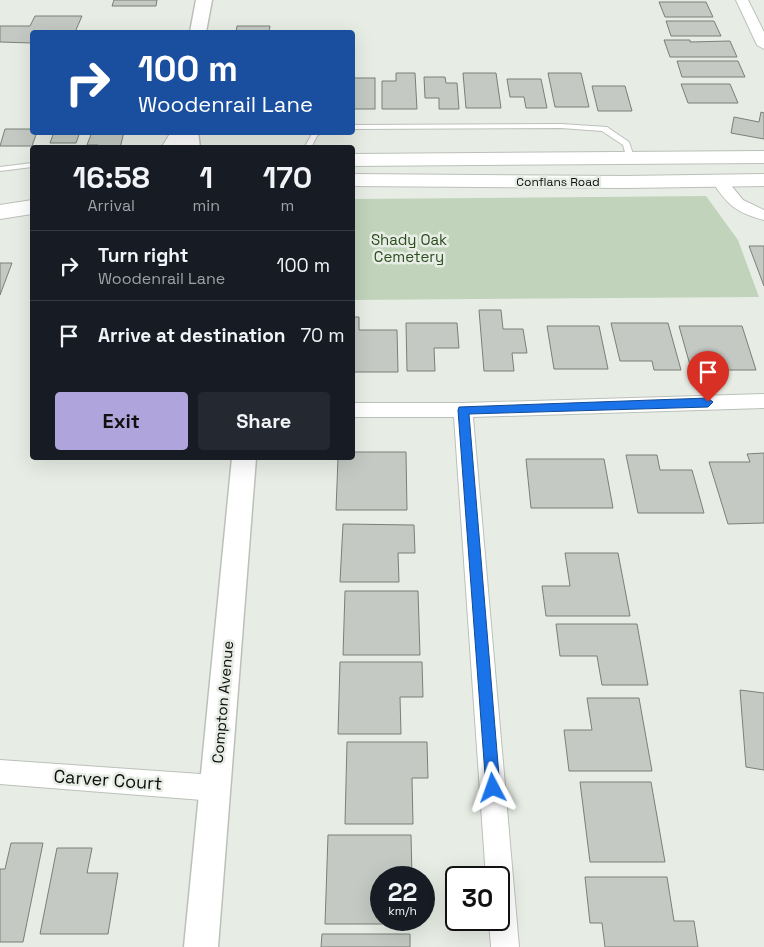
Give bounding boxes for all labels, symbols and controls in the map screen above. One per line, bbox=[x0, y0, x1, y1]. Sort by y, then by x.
text: 100 m bbox=[138, 47, 238, 91]
icon: right bbox=[55, 50, 120, 115]
text: Woodenrail Lane bbox=[138, 90, 313, 118]
text: 16:58 bbox=[73, 158, 150, 197]
text: 1 bbox=[199, 158, 213, 197]
text: 170 bbox=[263, 158, 312, 197]
street label: Conflans Road bbox=[516, 174, 600, 190]
text: Arrival bbox=[87, 195, 135, 216]
text: min bbox=[193, 195, 220, 216]
text: m bbox=[281, 195, 294, 216]
park label: Shady Oak Cemetery bbox=[371, 230, 447, 266]
text: Turn right bbox=[98, 243, 188, 268]
icon: right bbox=[55, 252, 83, 280]
text: 100 m bbox=[276, 253, 330, 278]
text: Woodenrail Lane bbox=[98, 268, 225, 289]
icon: arrive bbox=[55, 322, 83, 350]
text: Arrive at destination bbox=[98, 323, 286, 348]
text: 70 m bbox=[301, 323, 344, 348]
pin bbox=[687, 351, 729, 402]
icon: arrive bbox=[694, 358, 722, 386]
button: Exit bbox=[55, 392, 188, 450]
button: Share bbox=[198, 392, 330, 450]
street label: Compton Avenue bbox=[208, 640, 237, 764]
position arrow bbox=[466, 761, 518, 813]
street label: Carver Court bbox=[53, 764, 163, 795]
speed limit sign: 30 bbox=[445, 866, 510, 931]
text: 22 bbox=[388, 876, 417, 908]
text: km/h bbox=[388, 903, 417, 919]

